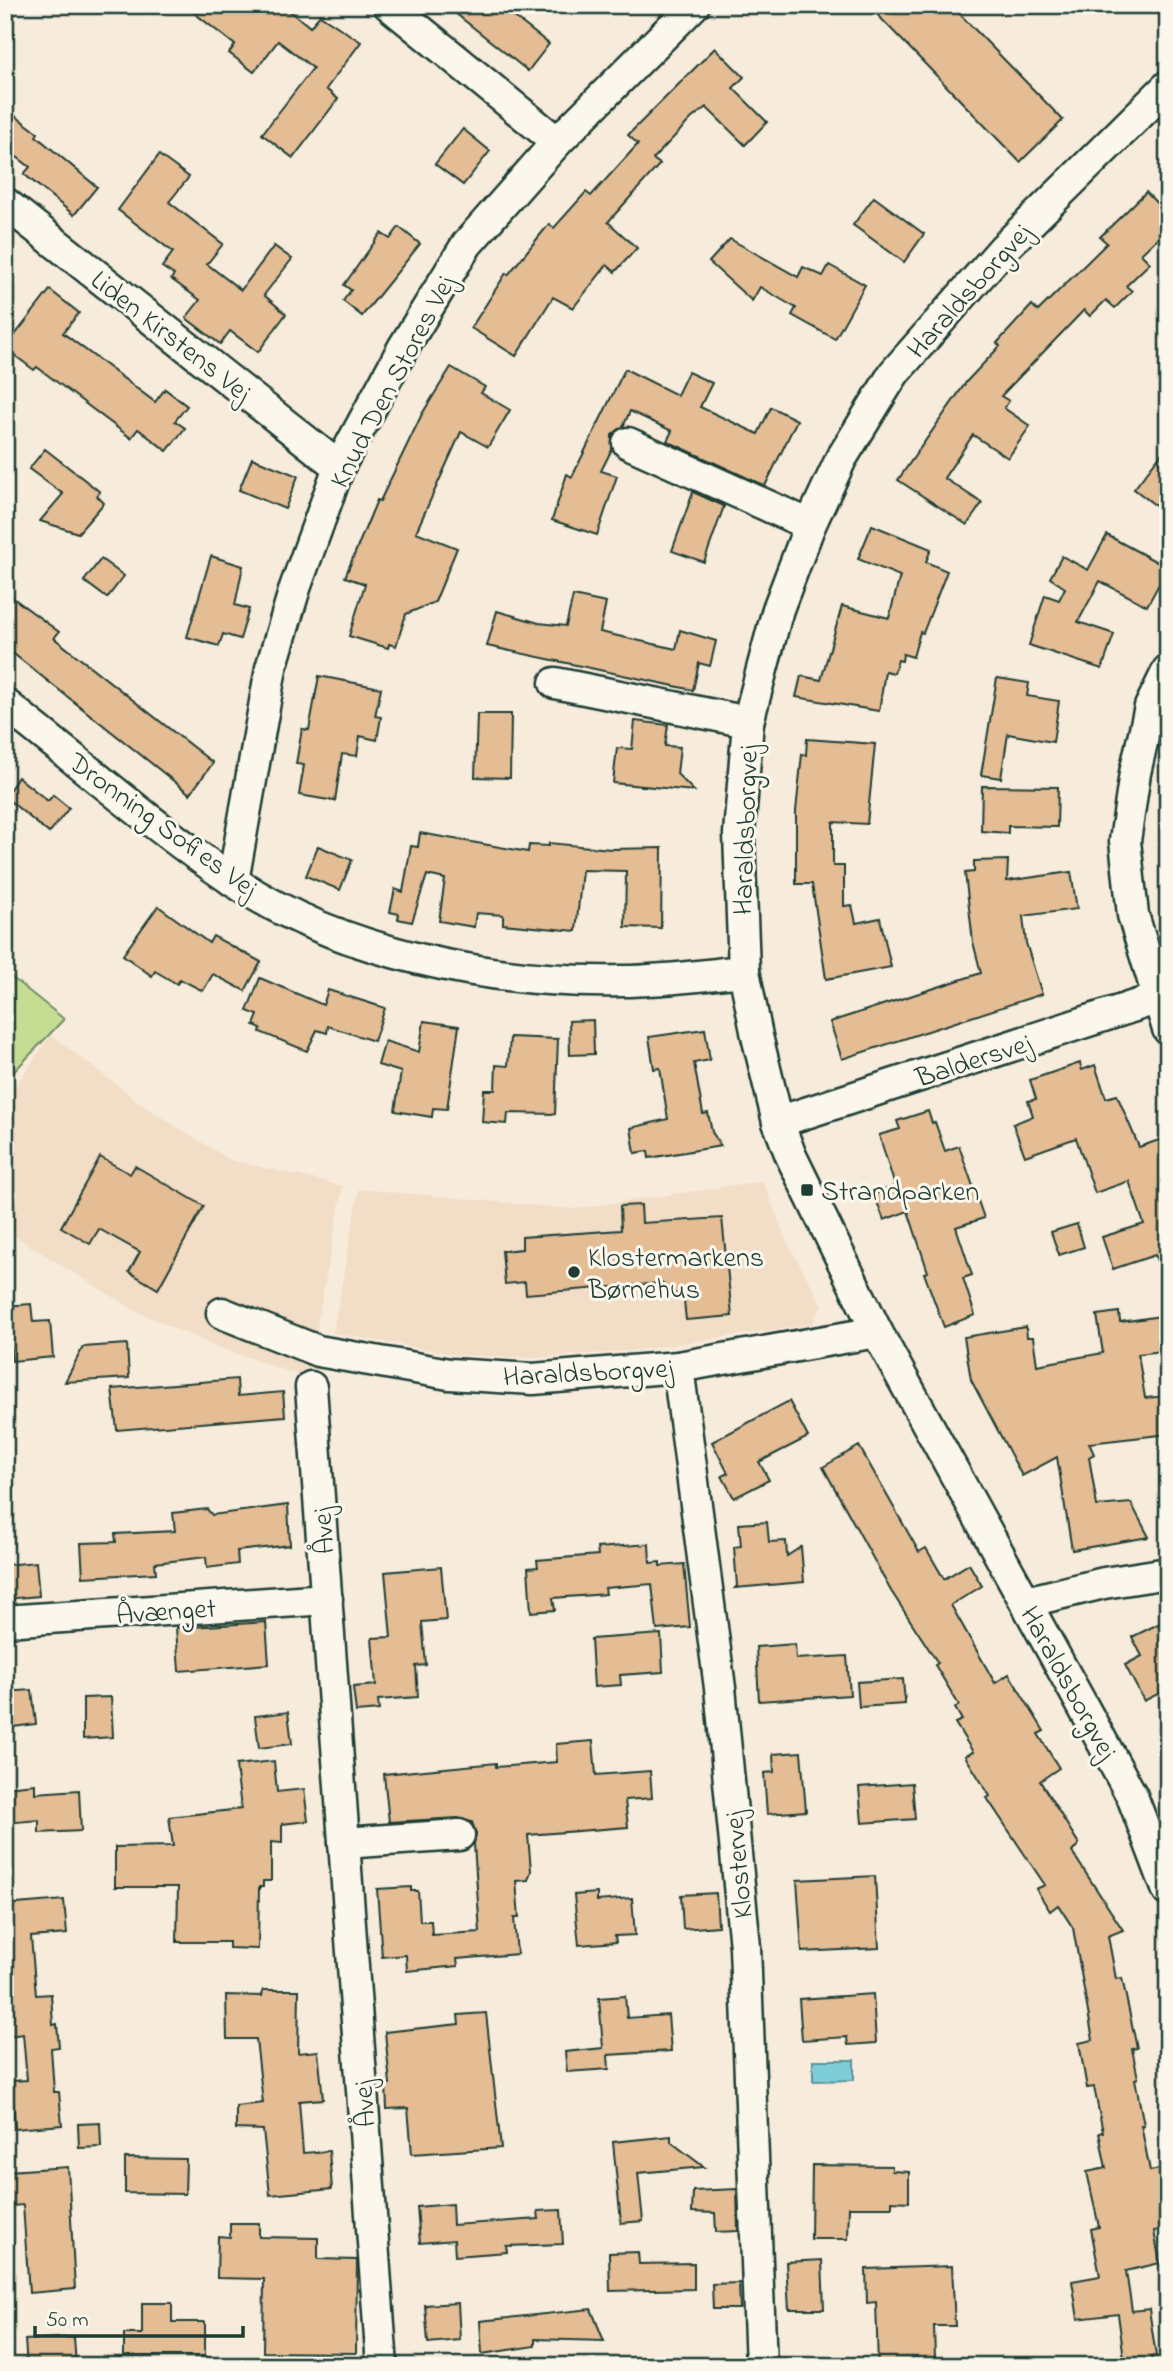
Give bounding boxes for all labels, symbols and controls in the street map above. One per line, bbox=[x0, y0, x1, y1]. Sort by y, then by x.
street label: Haraldsborgvej bbox=[898, 214, 1044, 369]
street label: Liden Kirstens Vej bbox=[81, 262, 260, 415]
street label: Knud Den Stores Vej bbox=[321, 268, 468, 496]
street label: Dronning Sofies Vej bbox=[58, 743, 266, 911]
street label: Haraldsborgvej bbox=[724, 743, 771, 916]
street label: Baldersvej bbox=[910, 1024, 1039, 1101]
place label: Strandparken bbox=[821, 1173, 979, 1214]
marker: Strandparken bbox=[799, 1182, 815, 1198]
place label: Klostermarkens Børnehus bbox=[587, 1239, 764, 1312]
marker: Klostermarkens Børnehus bbox=[566, 1264, 582, 1280]
street label: Haraldsborgvej bbox=[502, 1349, 676, 1399]
street label: Åvej bbox=[303, 1504, 348, 1556]
street label: Åvænget bbox=[115, 1590, 218, 1637]
street label: Haraldsborgvej bbox=[1008, 1599, 1127, 1769]
street label: Klostervej bbox=[715, 1808, 766, 1920]
street label: Åvej bbox=[344, 2077, 389, 2129]
scale bar bbox=[35, 2294, 243, 2338]
text: 50 m bbox=[46, 2306, 89, 2336]

